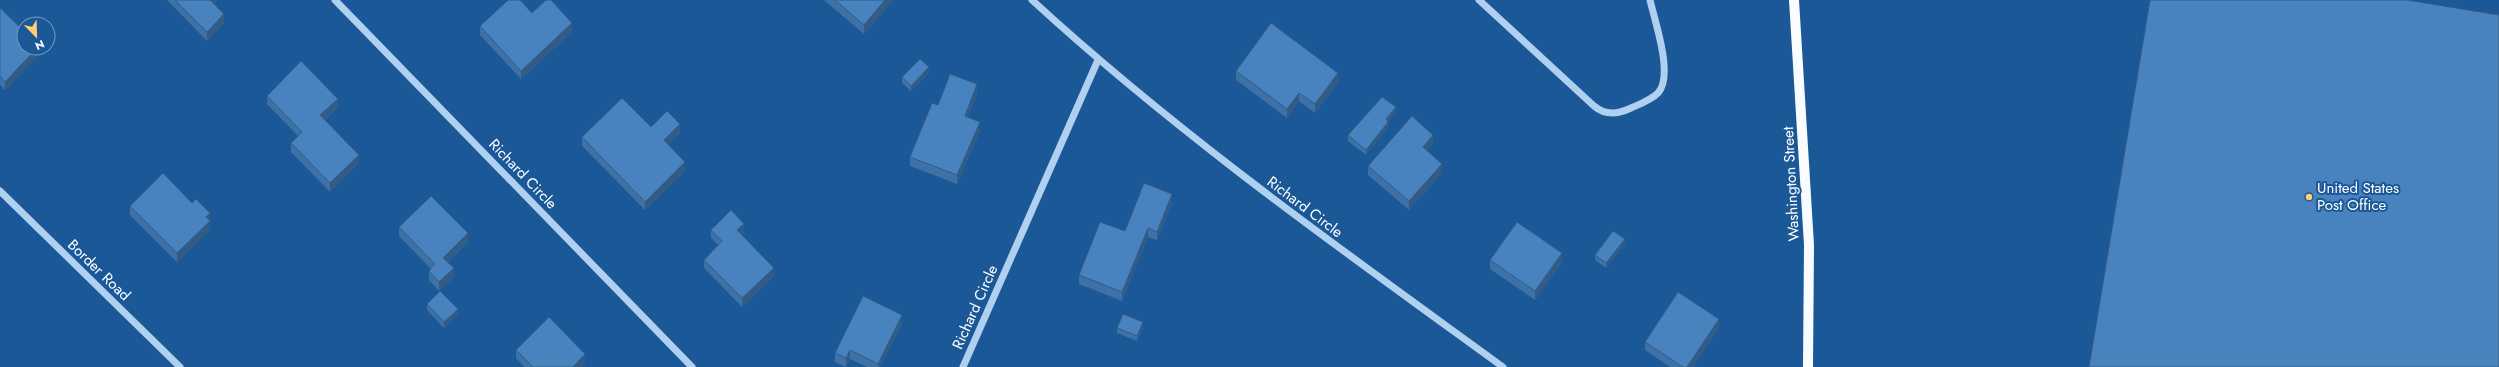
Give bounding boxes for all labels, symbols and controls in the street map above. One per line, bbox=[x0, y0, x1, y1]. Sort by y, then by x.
north arrow bbox=[16, 16, 56, 56]
text: N bbox=[33, 36, 47, 54]
street label: Washington Street bbox=[1777, 126, 1805, 242]
street label: Richard Circle bbox=[484, 134, 562, 214]
street label: Richard Circle bbox=[1262, 171, 1348, 243]
place label: United States Post Office bbox=[2317, 177, 2399, 216]
marker: United States Post Office bbox=[2304, 192, 2314, 202]
street label: Border Road bbox=[63, 234, 135, 306]
street label: Richard Circle bbox=[947, 261, 1004, 353]

